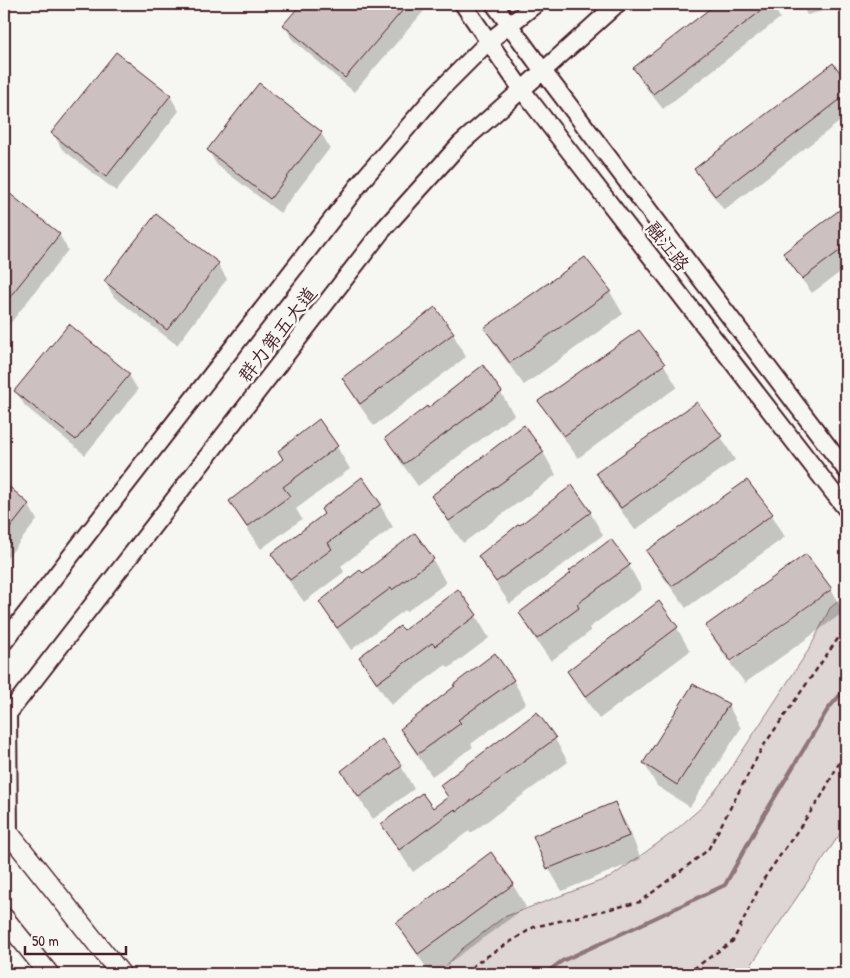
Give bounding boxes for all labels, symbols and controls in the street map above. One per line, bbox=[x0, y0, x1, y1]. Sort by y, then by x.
street label: 融江路 bbox=[640, 216, 696, 276]
street label: 群力第五大道 bbox=[232, 281, 322, 387]
scale bar bbox=[25, 923, 126, 955]
text: 50 m bbox=[32, 930, 59, 951]

